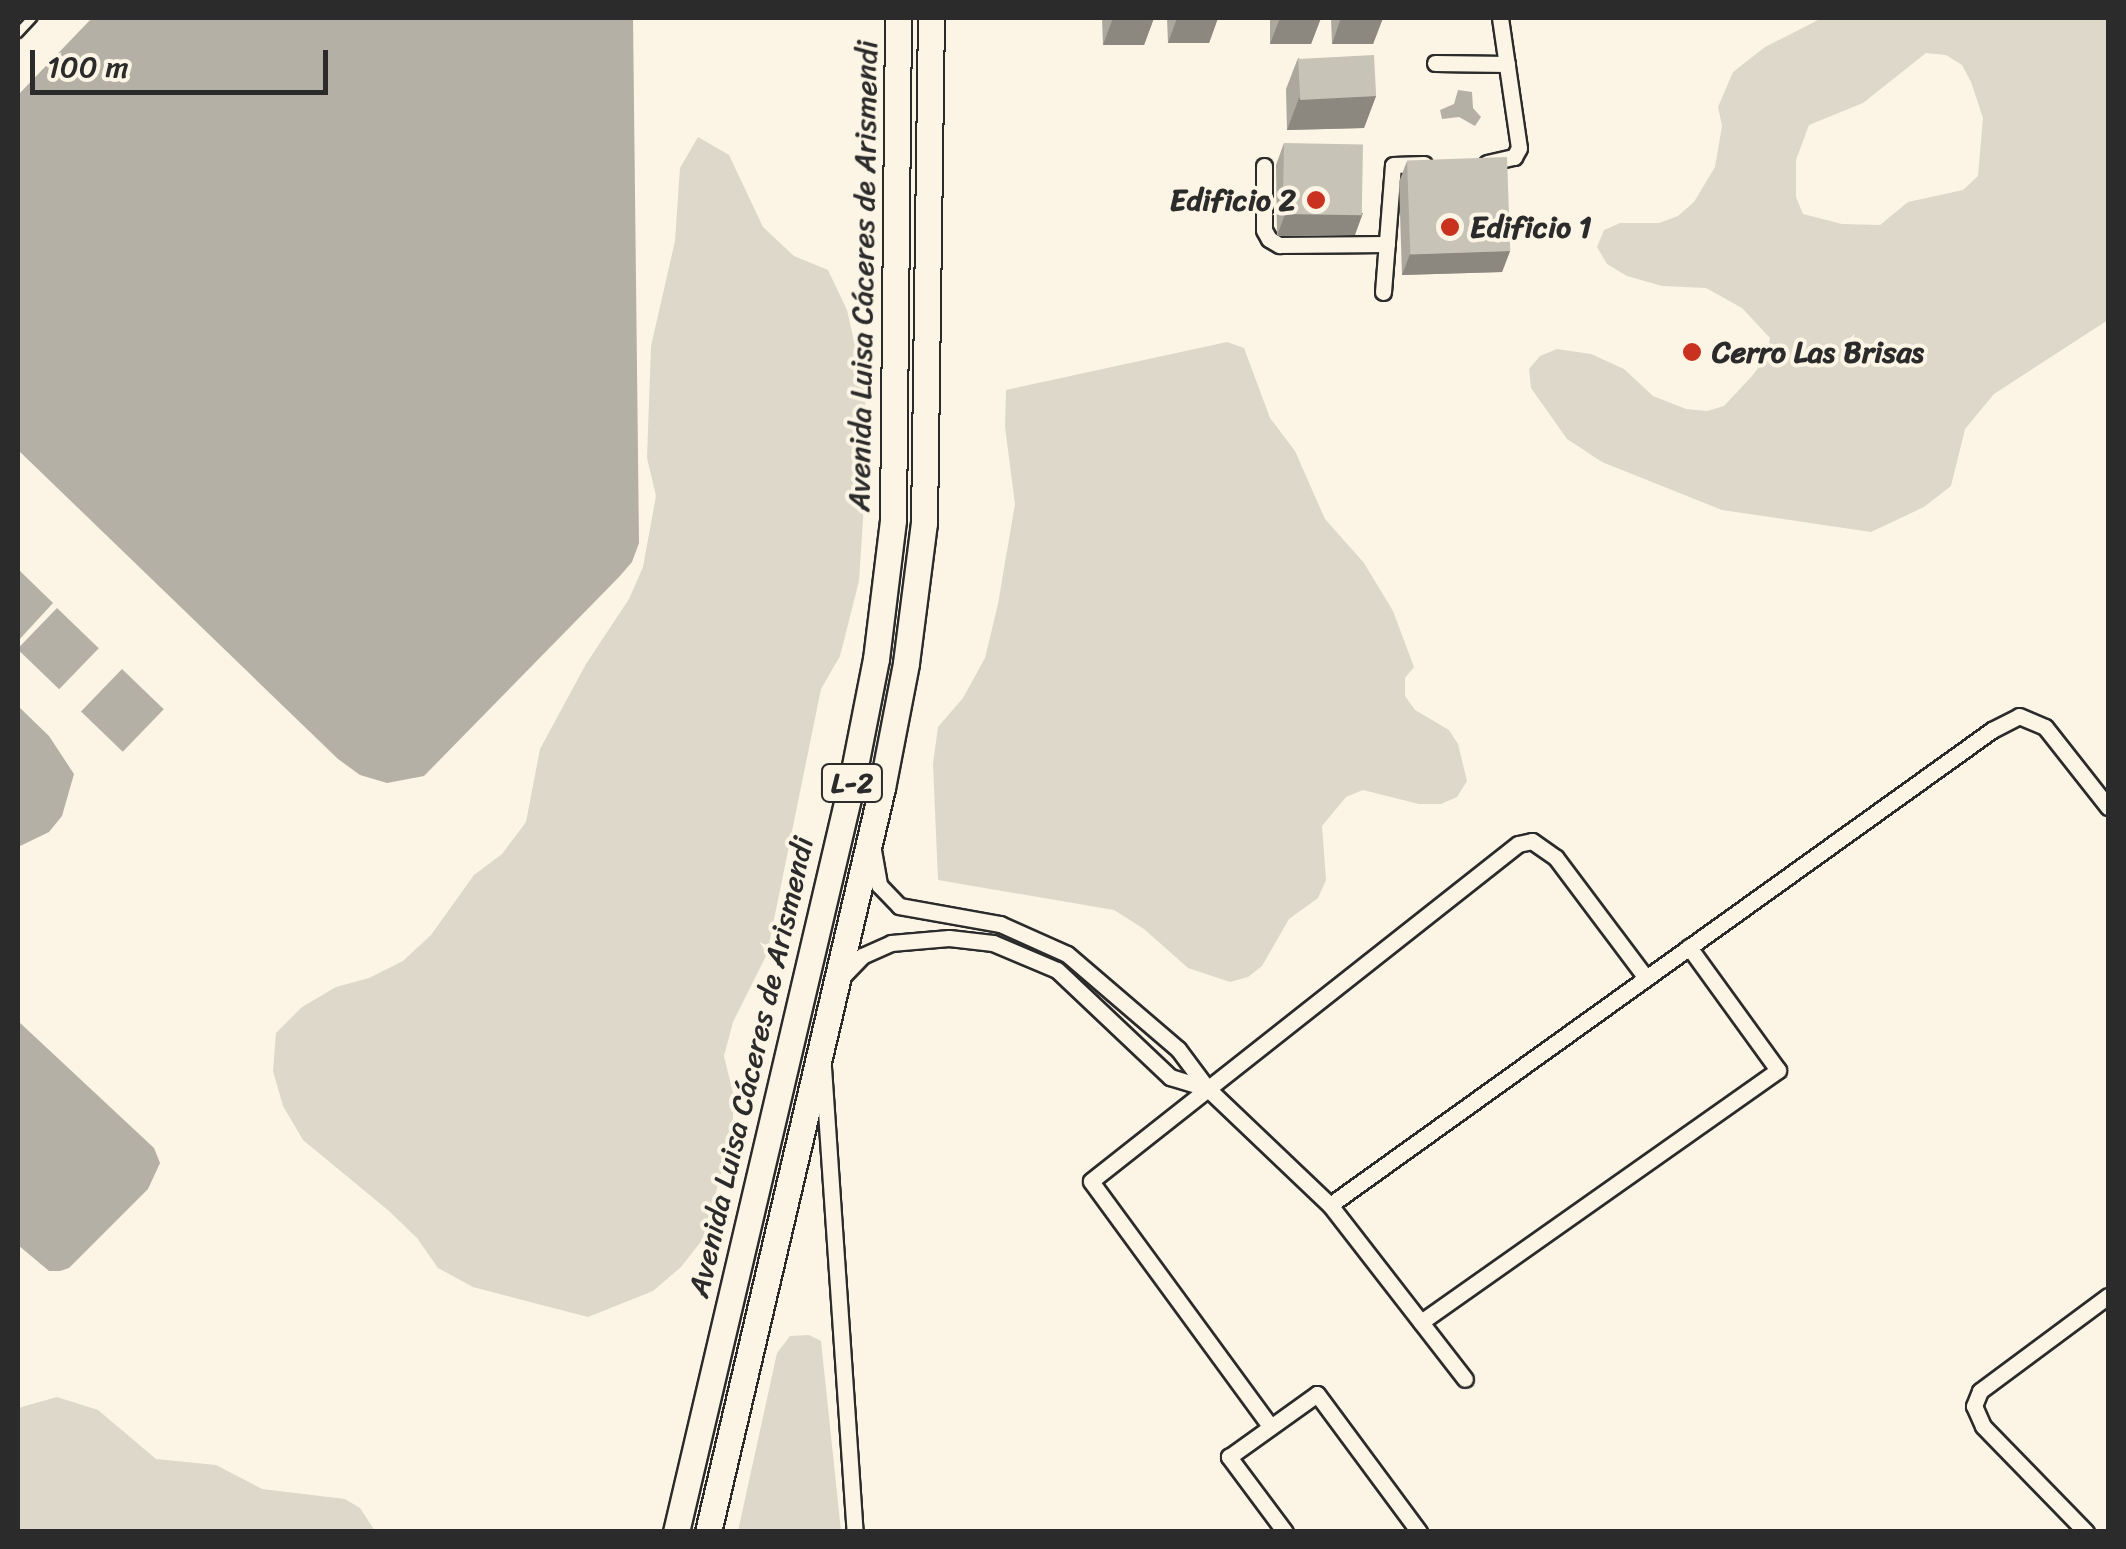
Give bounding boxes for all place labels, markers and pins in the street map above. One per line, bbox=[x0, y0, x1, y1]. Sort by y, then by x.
place label: Edificio 2 bbox=[1170, 182, 1296, 218]
marker: Edificio 2 bbox=[1305, 189, 1327, 211]
place label: Edificio 1 bbox=[1470, 209, 1592, 245]
marker: Edificio 1 bbox=[1439, 216, 1461, 238]
place label: Cerro Las Brisas bbox=[1712, 334, 1925, 370]
marker: Cerro Las Brisas bbox=[1681, 341, 1703, 363]

